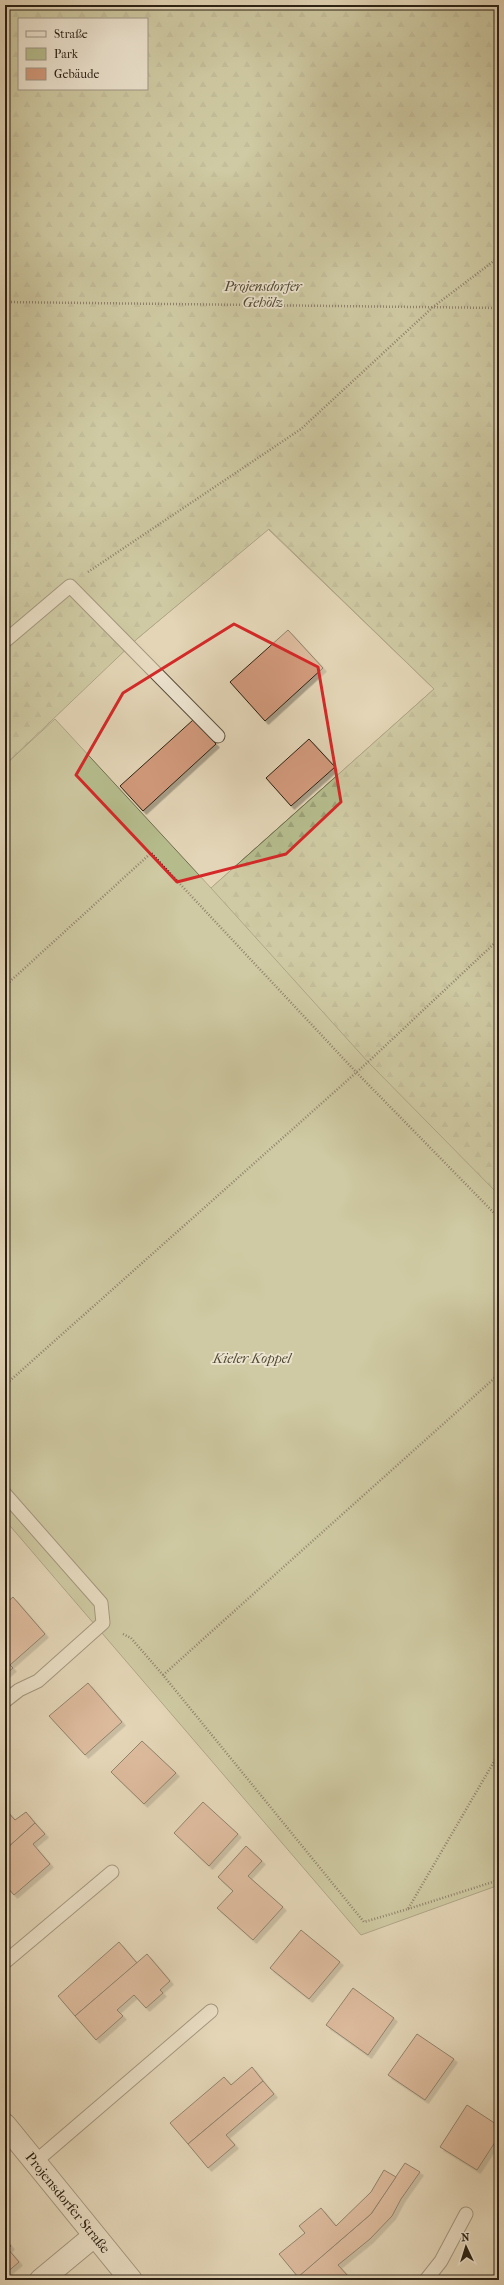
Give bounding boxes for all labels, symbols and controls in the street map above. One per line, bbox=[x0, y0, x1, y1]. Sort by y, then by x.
legend bbox=[18, 18, 148, 90]
text: Straße bbox=[54, 27, 88, 41]
text: Park bbox=[54, 47, 79, 61]
text: Gebäude bbox=[54, 67, 99, 81]
park label: Projensdorfer Gehölz bbox=[223, 278, 304, 311]
park label: Kieler Koppel bbox=[212, 1350, 292, 1367]
street label: Projensdorfer Straße bbox=[22, 2149, 114, 2257]
north arrow bbox=[446, 2227, 486, 2267]
text: N bbox=[461, 2231, 471, 2244]

